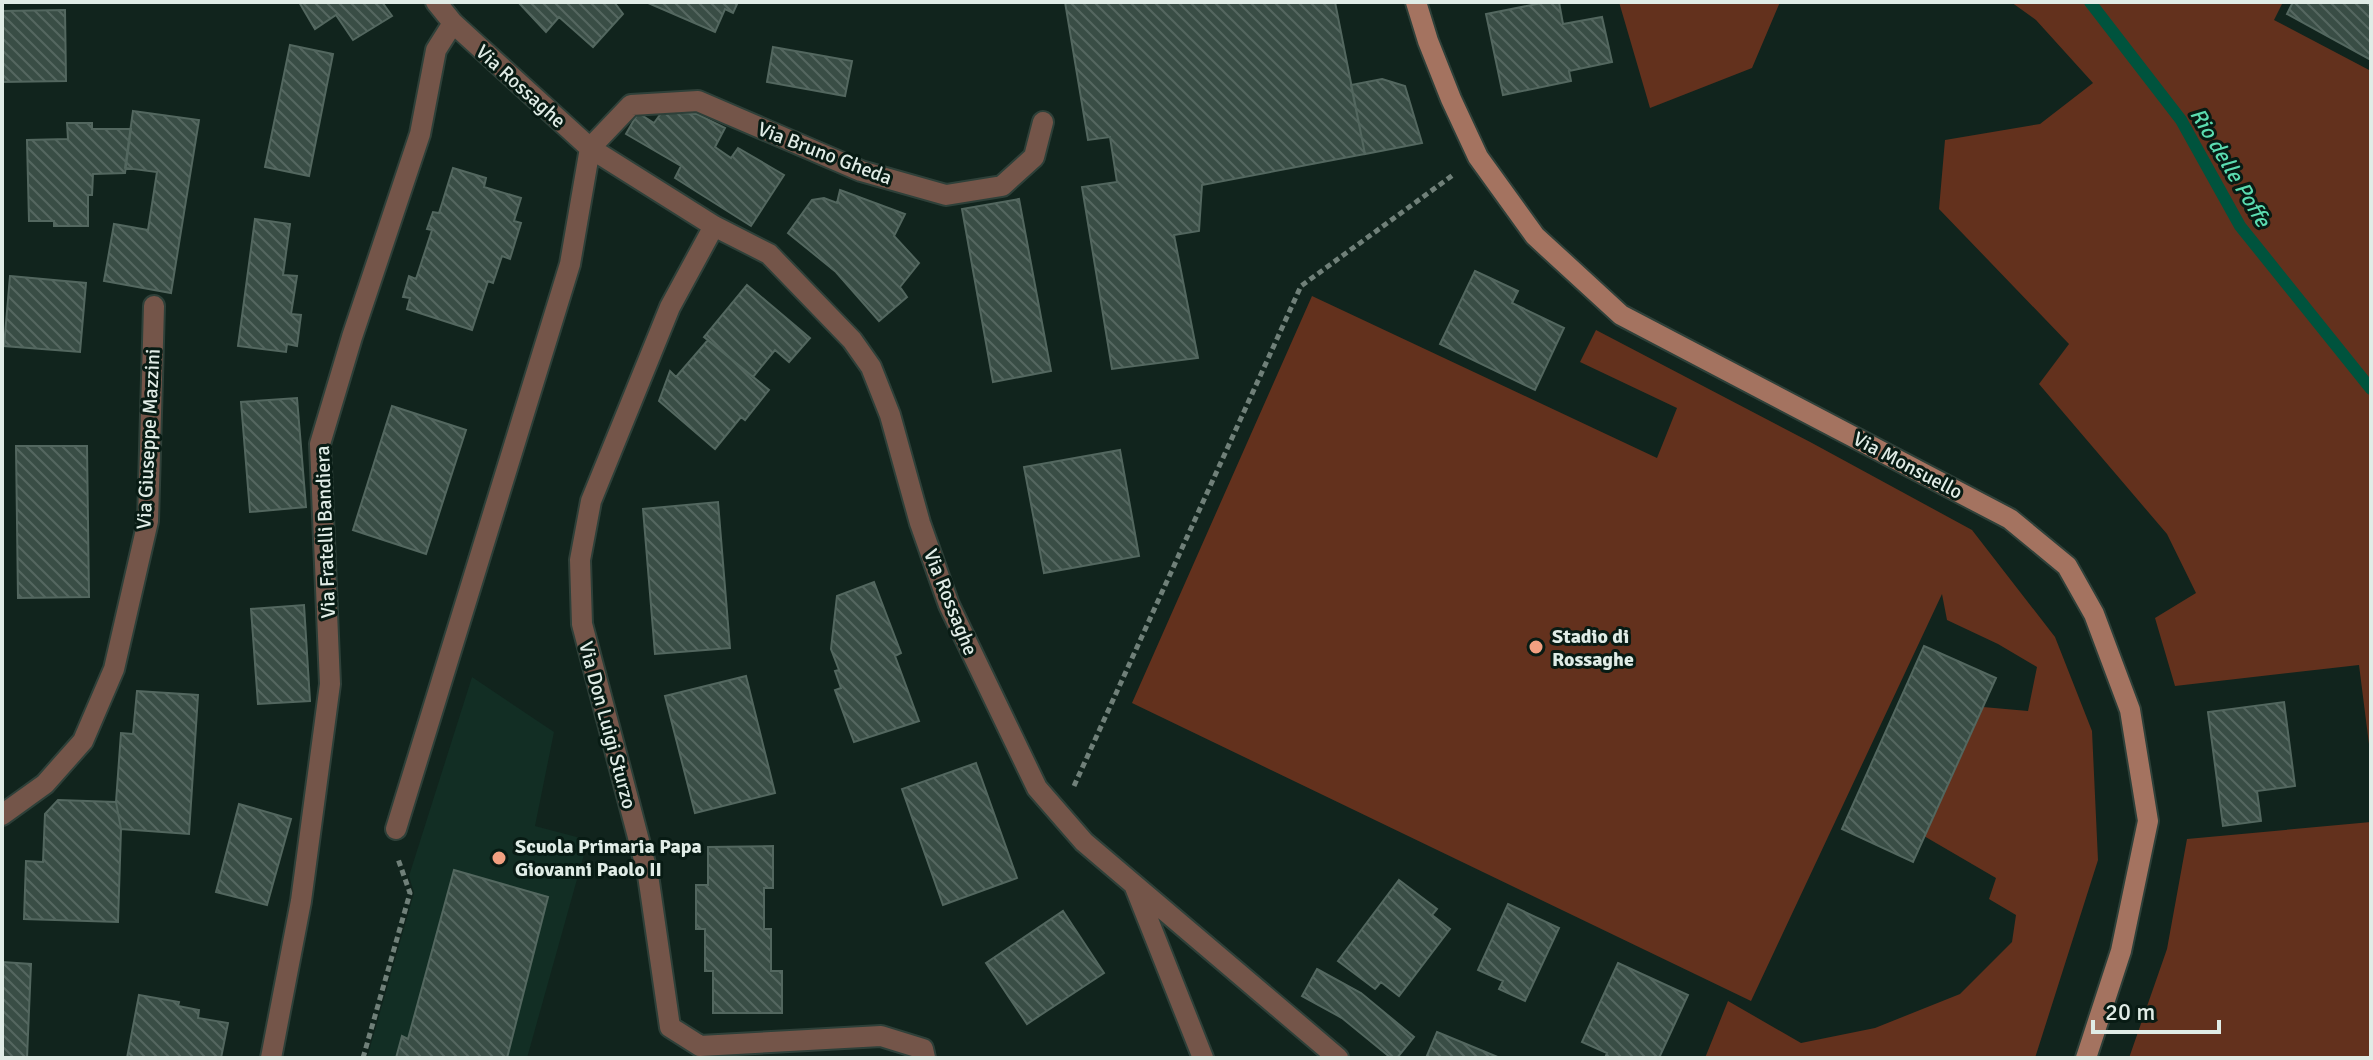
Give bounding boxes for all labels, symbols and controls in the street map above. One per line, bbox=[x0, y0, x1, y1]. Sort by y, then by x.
street label: Via Rossaghe bbox=[470, 39, 571, 133]
water label: Rio delle Poffe bbox=[2184, 103, 2277, 233]
street label: Via Bruno Gheda bbox=[754, 116, 895, 191]
street label: Via Giuseppe Mazzini bbox=[131, 348, 166, 530]
street label: Via Monsuello bbox=[1849, 426, 1967, 505]
street label: Via Fratelli Bandiera bbox=[310, 445, 341, 619]
street label: Via Rossaghe bbox=[918, 545, 983, 659]
place label: Stadio di Rossaghe bbox=[1552, 624, 1634, 672]
marker: Stadio di Rossaghe bbox=[1527, 638, 1545, 656]
street label: Via Don Luigi Sturzo bbox=[573, 639, 642, 812]
place label: Scuola Primaria Papa Giovanni Paolo II bbox=[515, 834, 702, 882]
marker: Scuola Primaria Papa Giovanni Paolo II bbox=[490, 849, 508, 867]
scale bar bbox=[2093, 984, 2219, 1034]
text: 20 m bbox=[2105, 997, 2155, 1027]

